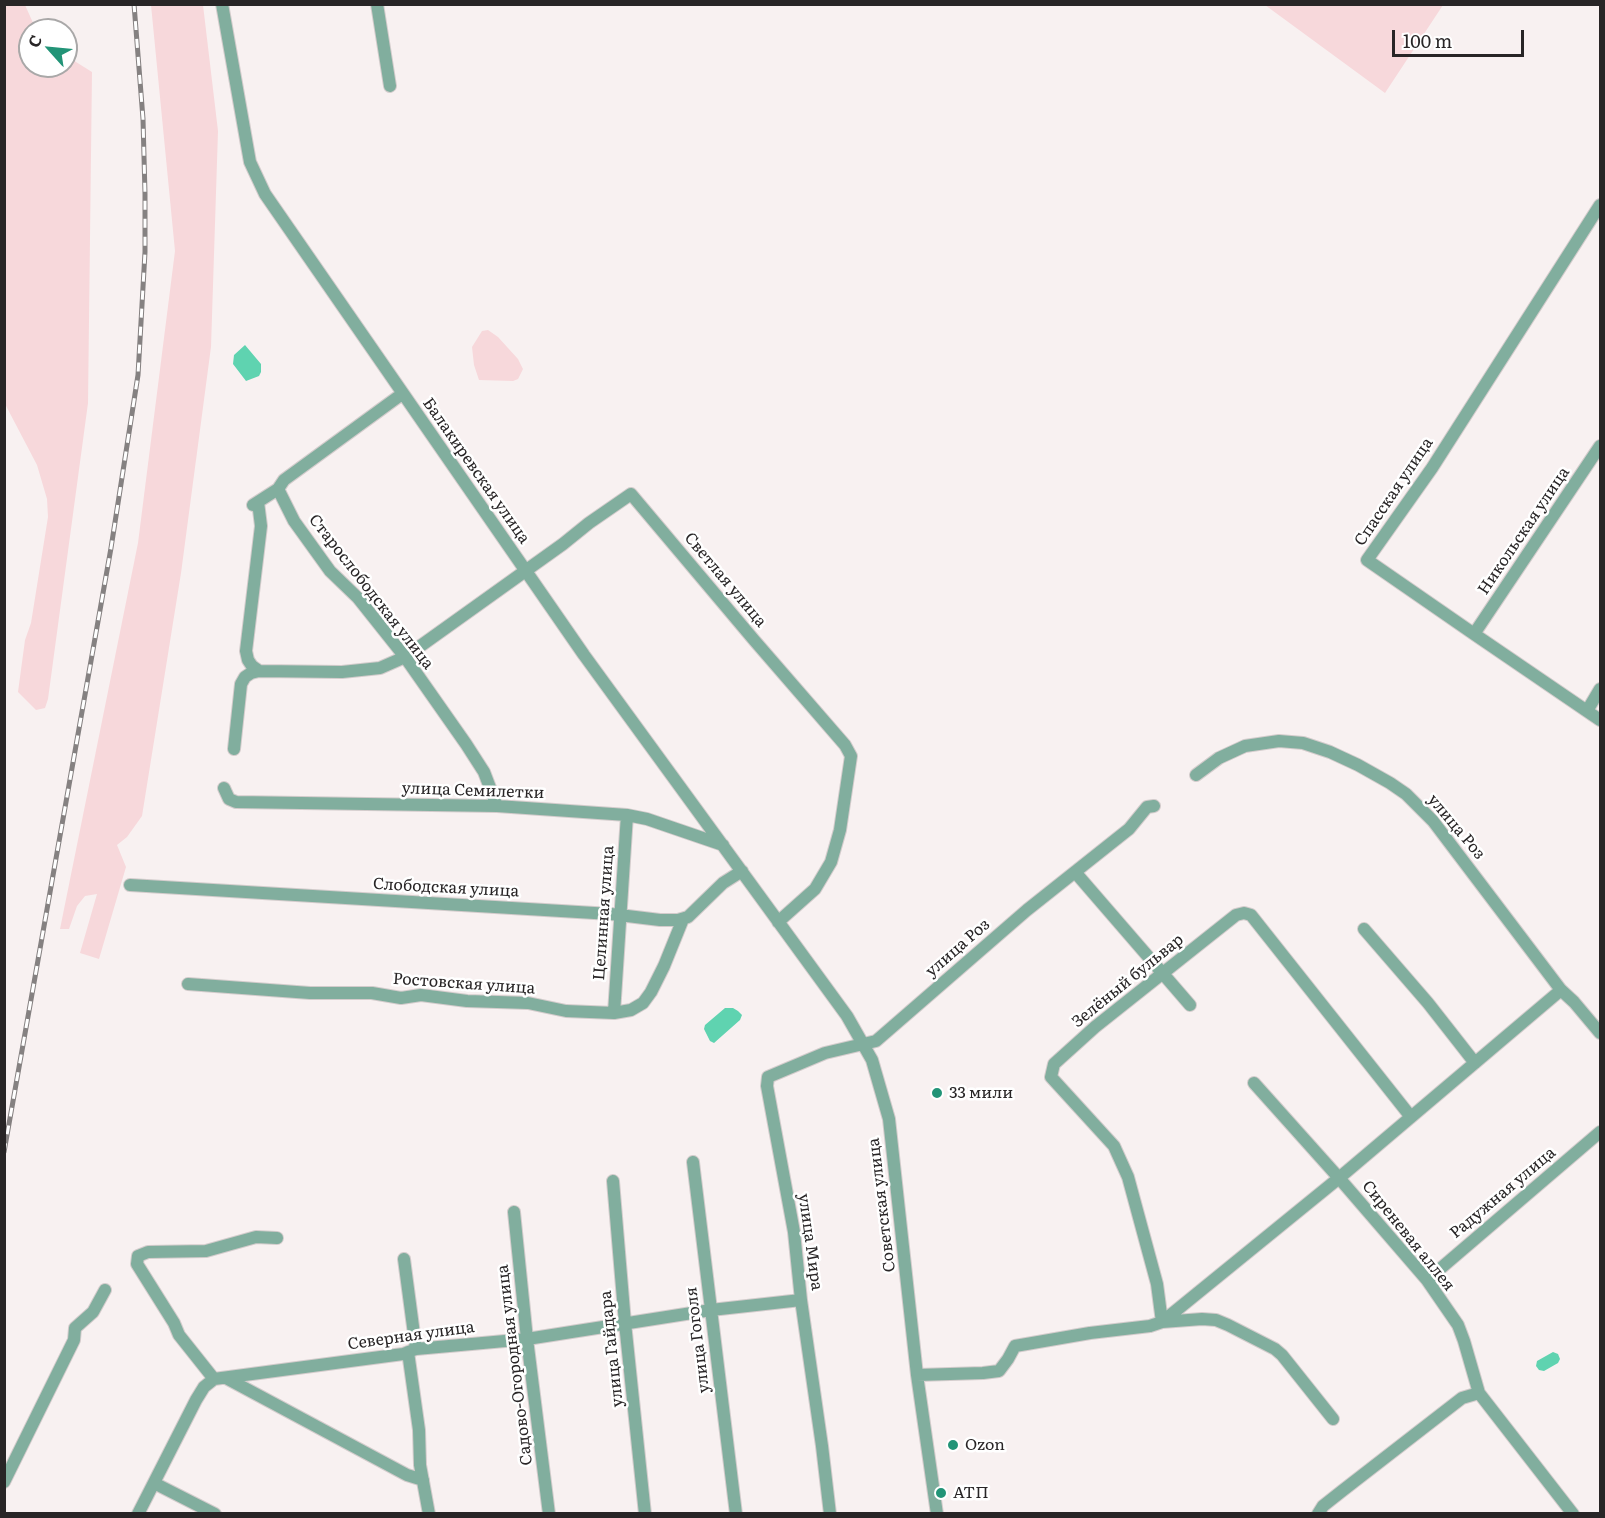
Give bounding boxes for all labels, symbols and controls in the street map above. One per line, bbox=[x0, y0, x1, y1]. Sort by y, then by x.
north arrow bbox=[18, 18, 78, 78]
scale bar bbox=[1395, 18, 1527, 56]
text: 100 m bbox=[1403, 27, 1452, 54]
text: С bbox=[20, 30, 47, 51]
street label: Балакиревская улица bbox=[418, 394, 534, 548]
street label: Спасская улица bbox=[1351, 434, 1437, 550]
street label: Никольская улица bbox=[1474, 464, 1574, 598]
street label: Старослободская улица bbox=[305, 511, 437, 673]
street label: Светлая улица bbox=[680, 529, 770, 631]
street label: улица Семилетки bbox=[401, 779, 545, 803]
street label: улица Роз bbox=[1423, 791, 1489, 863]
street label: Целинная улица bbox=[590, 845, 618, 981]
street label: Слободская улица bbox=[372, 875, 520, 901]
street label: улица Роз bbox=[922, 915, 994, 981]
street label: Зелёный бульвар bbox=[1068, 930, 1188, 1032]
street label: Ростовская улица bbox=[392, 969, 536, 999]
place label: 33 мили bbox=[949, 1083, 1013, 1103]
marker: 33 мили bbox=[930, 1086, 944, 1100]
street label: Советская улица bbox=[864, 1137, 900, 1273]
street label: Радужная улица bbox=[1446, 1143, 1560, 1243]
street label: Сиреневая аллея bbox=[1358, 1177, 1458, 1295]
street label: улица Мира bbox=[794, 1192, 826, 1292]
street label: Садово-Огородная улица bbox=[493, 1264, 537, 1466]
street label: улица Гоголя bbox=[682, 1286, 714, 1394]
street label: улица Гайдара bbox=[596, 1290, 628, 1408]
street label: Северная улица bbox=[346, 1318, 476, 1354]
place label: Ozon bbox=[965, 1435, 1005, 1455]
marker: Ozon bbox=[946, 1438, 960, 1452]
place label: АТП bbox=[953, 1483, 989, 1503]
marker: АТП bbox=[934, 1486, 948, 1500]

